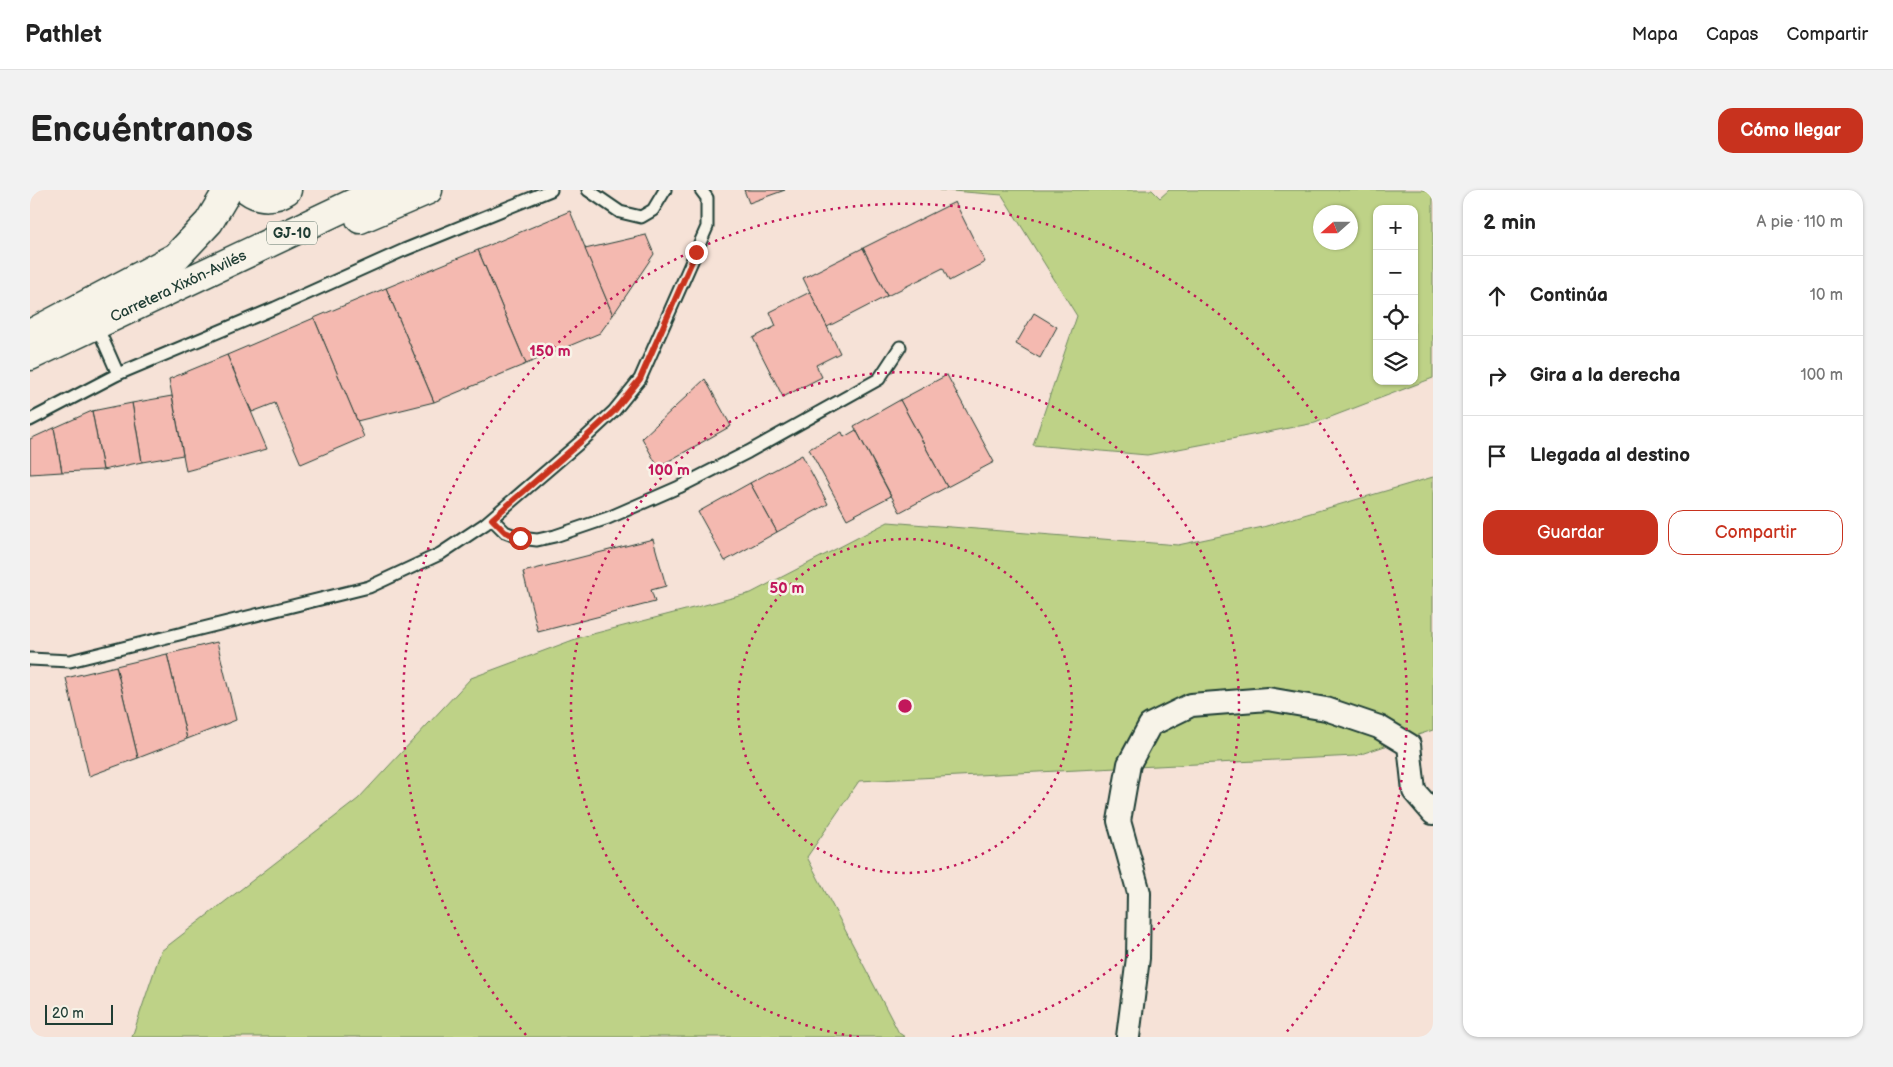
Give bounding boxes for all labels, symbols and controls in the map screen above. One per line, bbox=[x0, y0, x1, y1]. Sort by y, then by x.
text: Pathlet bbox=[25, 20, 102, 49]
text: Mapa bbox=[1632, 24, 1678, 45]
text: Capas bbox=[1706, 24, 1759, 45]
text: Compartir bbox=[1787, 24, 1868, 45]
button: Cómo llegar bbox=[1718, 108, 1863, 153]
text: Encuéntranos bbox=[30, 109, 253, 152]
north arrow bbox=[1313, 205, 1358, 250]
map controls bbox=[1373, 205, 1418, 385]
button: + bbox=[1373, 205, 1418, 250]
text: 2 min bbox=[1483, 210, 1536, 235]
text: A pie · 110 m bbox=[1757, 213, 1843, 232]
road number: GJ-10 bbox=[267, 222, 317, 244]
route end bbox=[685, 241, 708, 264]
street label: Carretera Xixón-Avilés bbox=[107, 246, 250, 327]
button: − bbox=[1373, 250, 1418, 295]
icon: ahead bbox=[1483, 282, 1511, 310]
text: Continúa bbox=[1530, 284, 1608, 307]
text: 10 m bbox=[1810, 286, 1843, 305]
button: locate bbox=[1373, 295, 1418, 340]
button: layers bbox=[1373, 340, 1418, 385]
text: 150 m bbox=[529, 342, 571, 361]
icon: right bbox=[1483, 362, 1511, 390]
text: Gira a la derecha bbox=[1530, 364, 1680, 387]
text: 100 m bbox=[1800, 366, 1843, 385]
icon: arrive bbox=[1483, 442, 1511, 470]
text: Llegada al destino bbox=[1530, 444, 1690, 467]
text: 100 m bbox=[648, 461, 690, 480]
button: Guardar bbox=[1483, 510, 1658, 555]
button: Compartir bbox=[1668, 510, 1843, 555]
route start bbox=[509, 527, 532, 550]
text: 50 m bbox=[770, 579, 805, 598]
centre of rings bbox=[896, 697, 914, 715]
scale bar bbox=[45, 1002, 112, 1025]
text: 20 m bbox=[52, 1005, 84, 1022]

